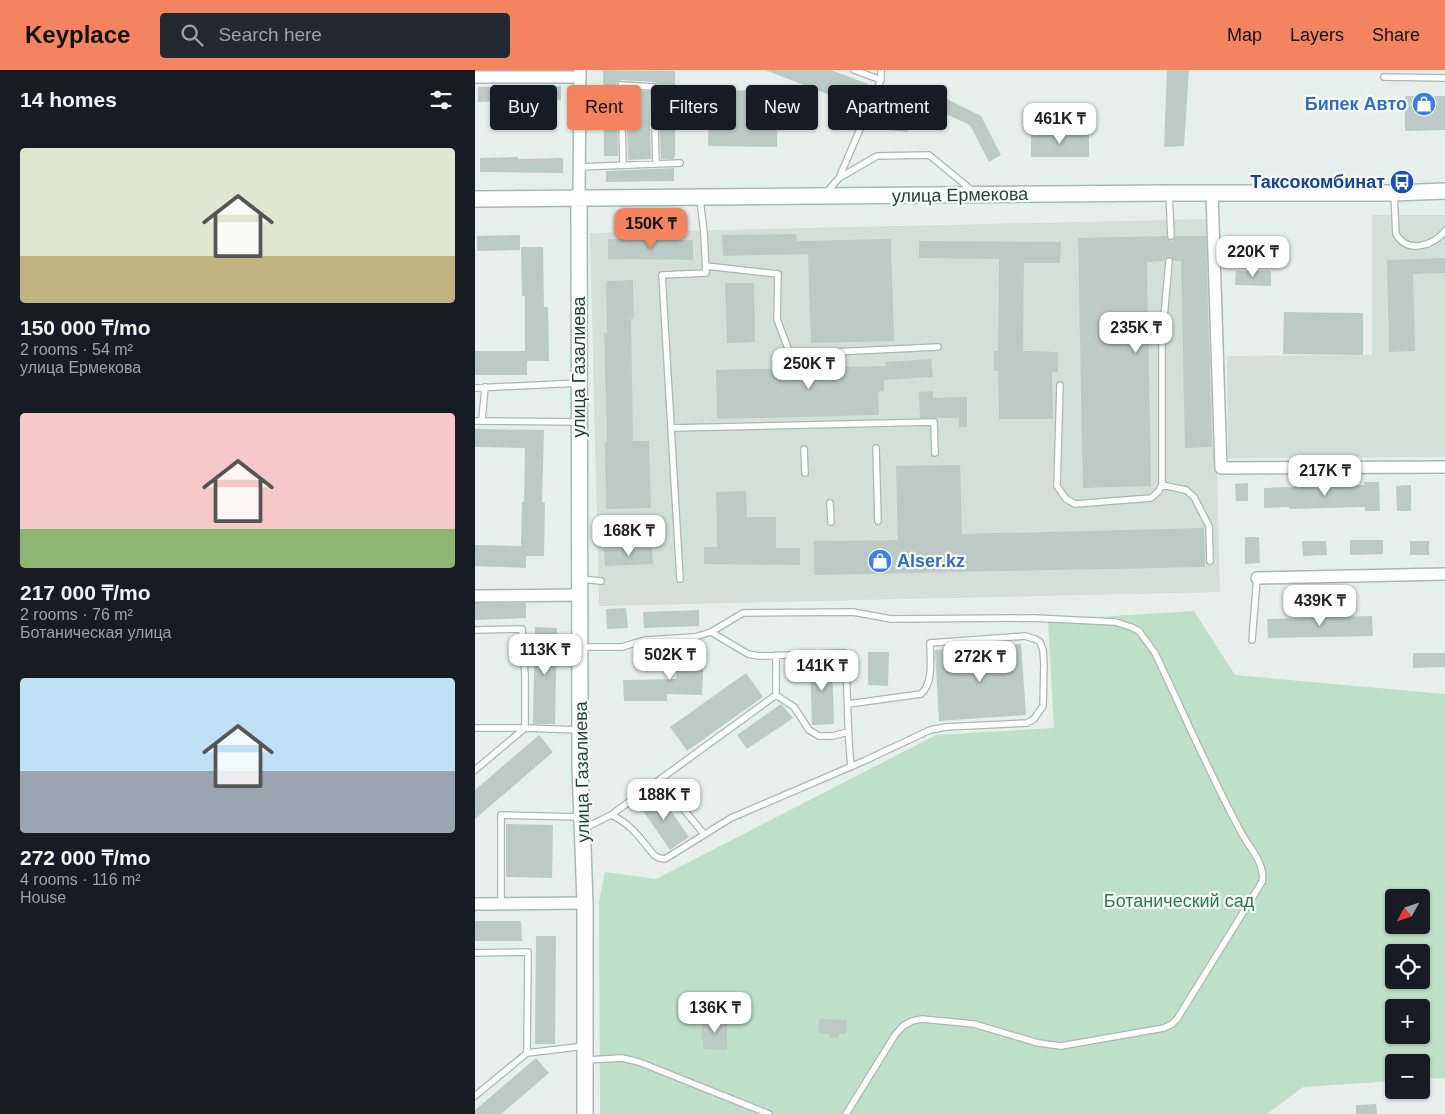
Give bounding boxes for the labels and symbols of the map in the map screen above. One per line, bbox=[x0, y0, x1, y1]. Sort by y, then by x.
shop icon: Бипек Авто bbox=[1411, 91, 1437, 117]
place label: Бипек Авто bbox=[1305, 94, 1407, 114]
pin: 461K ₸ bbox=[1019, 102, 1101, 145]
bus stop icon: Таксокомбинат bbox=[1389, 169, 1415, 195]
place label: Таксокомбинат bbox=[1250, 172, 1385, 192]
street label: улица Ермекова bbox=[892, 184, 1029, 206]
pin: 150K ₸ bbox=[610, 208, 692, 250]
pin: 220K ₸ bbox=[1212, 236, 1294, 278]
street label: улица Газалиева bbox=[569, 295, 589, 438]
pin: 235K ₸ bbox=[1095, 312, 1177, 354]
pin: 250K ₸ bbox=[768, 348, 850, 390]
pin: 217K ₸ bbox=[1284, 454, 1366, 497]
pin: 168K ₸ bbox=[588, 514, 670, 557]
shop icon: Alser.kz bbox=[867, 548, 893, 574]
place label: Alser.kz bbox=[897, 551, 965, 571]
pin: 439K ₸ bbox=[1279, 584, 1361, 627]
pin: 113K ₸ bbox=[504, 634, 586, 676]
pin: 502K ₸ bbox=[629, 638, 711, 681]
pin: 272K ₸ bbox=[939, 640, 1021, 683]
pin: 141K ₸ bbox=[781, 650, 863, 692]
street label: улица Газалиева bbox=[571, 700, 593, 843]
pin: 188K ₸ bbox=[623, 778, 705, 821]
north arrow bbox=[1385, 889, 1430, 934]
park label: Ботанический сад bbox=[1104, 891, 1255, 911]
pin: 136K ₸ bbox=[674, 992, 756, 1034]

